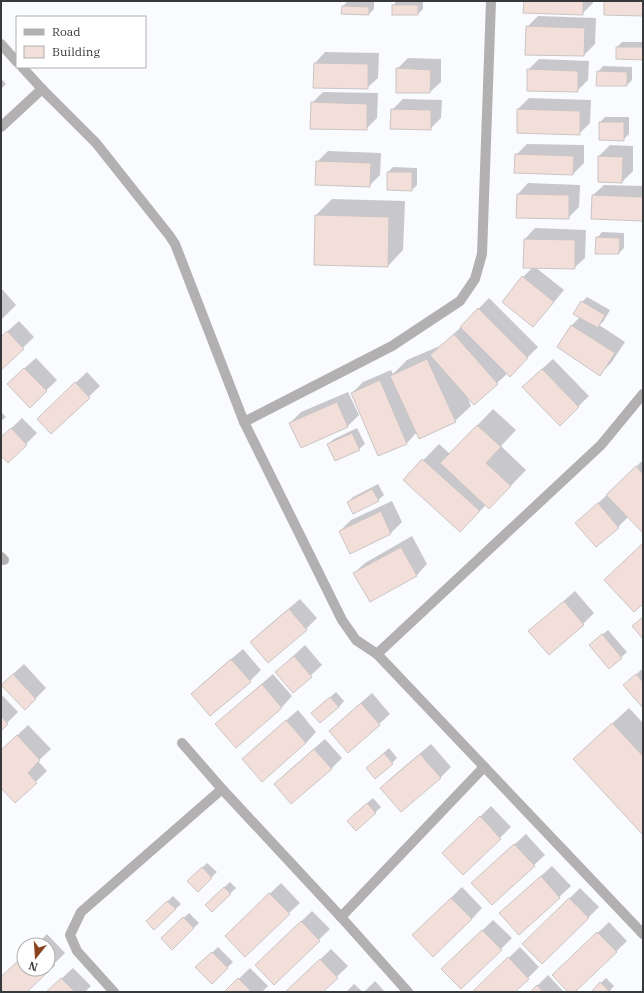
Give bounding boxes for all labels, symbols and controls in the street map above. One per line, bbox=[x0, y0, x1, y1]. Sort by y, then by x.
legend bbox=[16, 16, 146, 68]
text: Road bbox=[52, 24, 81, 39]
text: Building bbox=[52, 44, 100, 59]
north arrow bbox=[16, 937, 56, 977]
text: N bbox=[27, 959, 39, 975]

